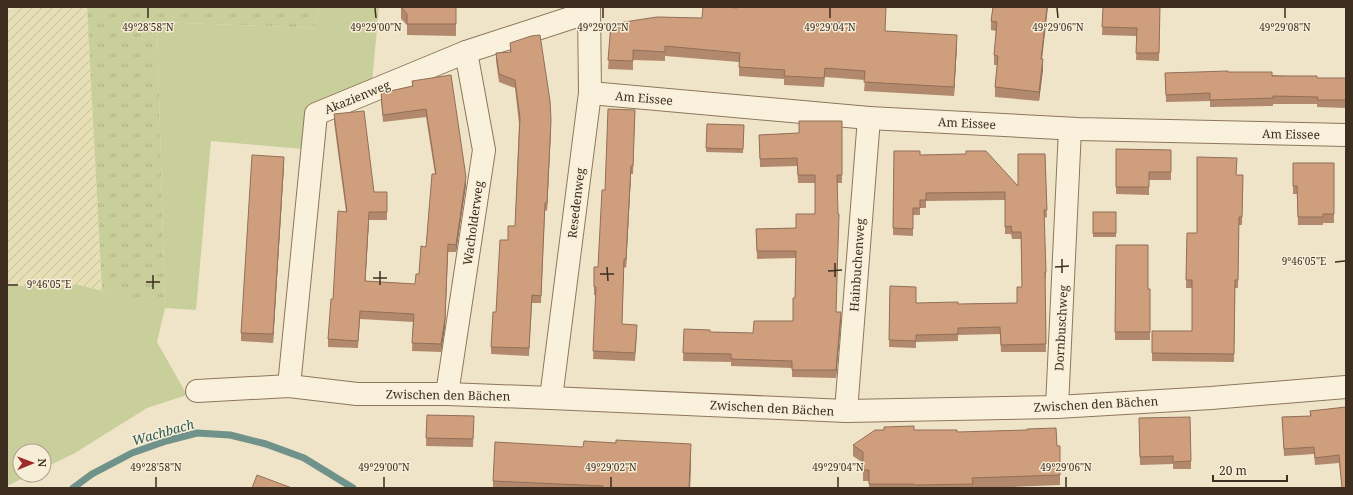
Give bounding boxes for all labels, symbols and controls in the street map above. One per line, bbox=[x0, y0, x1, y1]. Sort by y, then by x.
text: 49°28'58"N bbox=[122, 20, 174, 34]
text: 49°29'00"N bbox=[350, 20, 402, 34]
text: 49°29'02"N bbox=[577, 20, 629, 34]
text: 49°29'04"N bbox=[804, 20, 856, 34]
text: 49°29'06"N bbox=[1032, 20, 1084, 34]
text: 49°29'08"N bbox=[1259, 20, 1311, 34]
street label: Akazienweg bbox=[322, 76, 393, 118]
street label: Am Eissee bbox=[614, 87, 674, 109]
street label: Am Eissee bbox=[938, 113, 996, 133]
street label: Am Eissee bbox=[1262, 125, 1320, 143]
street label: Resedenweg bbox=[563, 166, 589, 239]
street label: Wacholderweg bbox=[459, 179, 487, 266]
street label: Hainbuchenweg bbox=[845, 217, 869, 312]
text: 9°46'05"E bbox=[1282, 254, 1326, 268]
text: 9°46'05"E bbox=[27, 277, 71, 291]
street label: Dornbuschweg bbox=[1050, 284, 1072, 371]
street label: Zwischen den Bächen bbox=[386, 385, 511, 405]
street label: Zwischen den Bächen bbox=[1033, 392, 1159, 416]
street label: Zwischen den Bächen bbox=[709, 396, 835, 420]
water label: Wachbach bbox=[130, 415, 196, 449]
north arrow bbox=[12, 443, 52, 483]
scale bar bbox=[1213, 457, 1287, 483]
text: N bbox=[35, 458, 50, 468]
text: 49°28'58"N bbox=[130, 460, 182, 474]
text: 49°29'00"N bbox=[358, 460, 410, 474]
text: 49°29'02"N bbox=[585, 460, 637, 474]
text: 49°29'04"N bbox=[812, 460, 864, 474]
text: 49°29'06"N bbox=[1040, 460, 1092, 474]
text: 20 m bbox=[1219, 462, 1247, 479]

